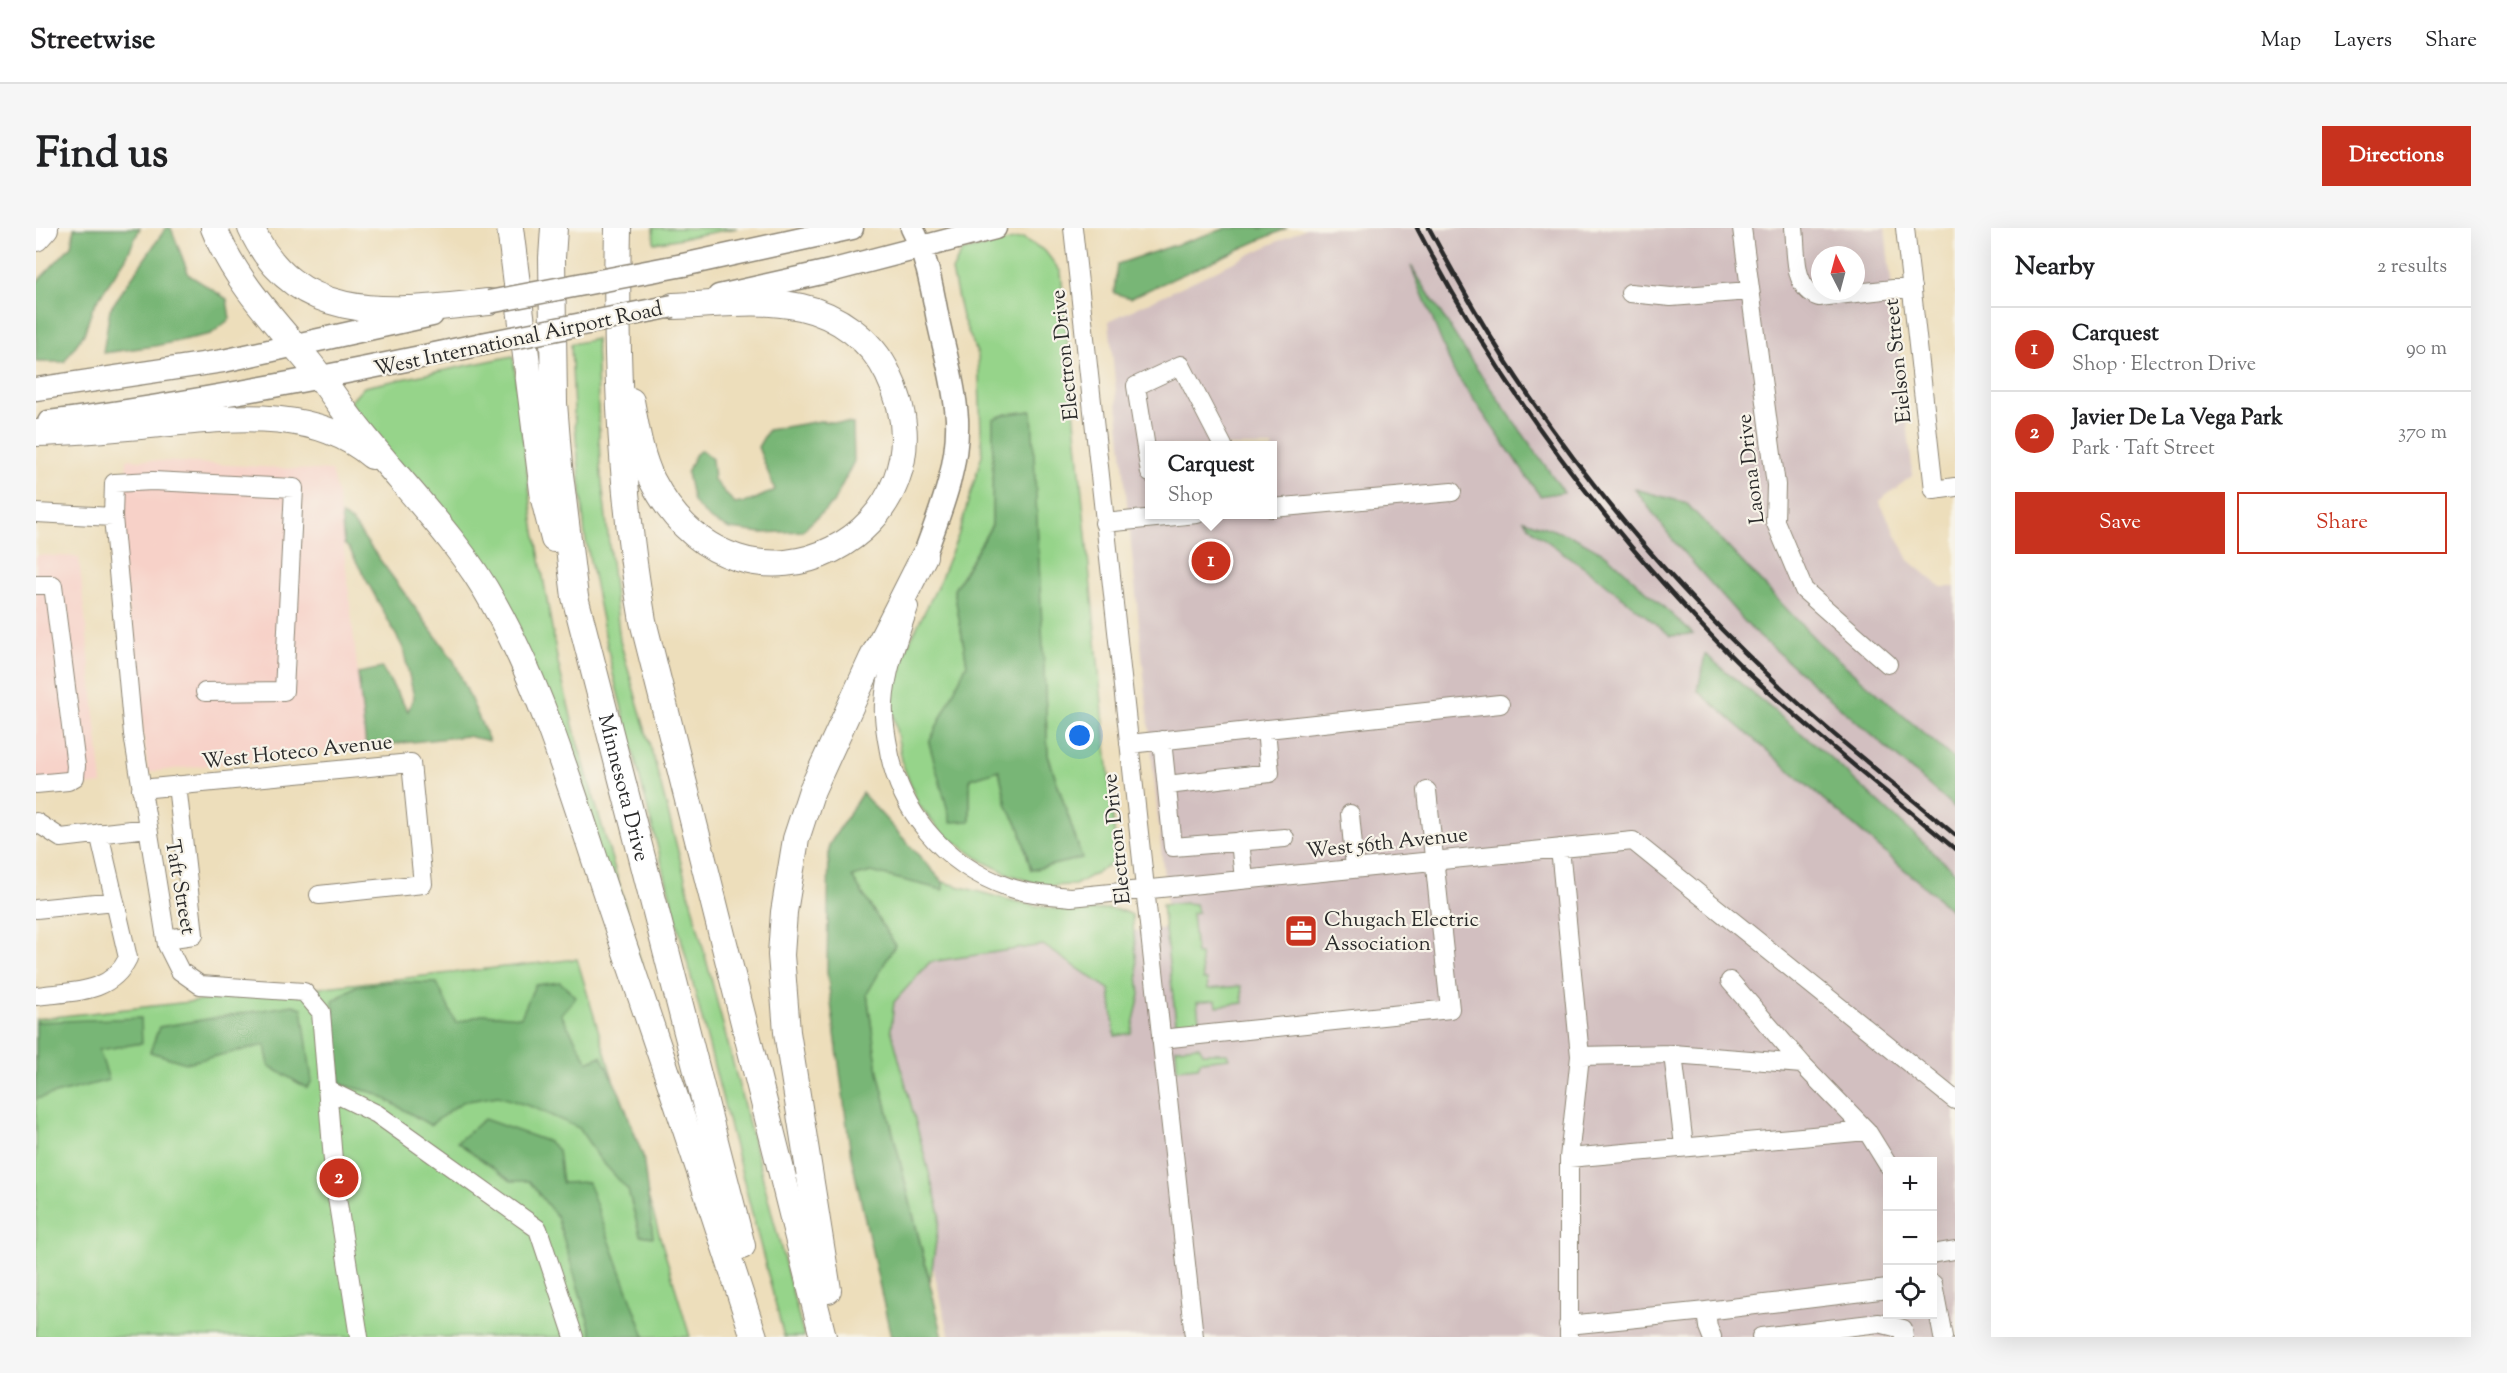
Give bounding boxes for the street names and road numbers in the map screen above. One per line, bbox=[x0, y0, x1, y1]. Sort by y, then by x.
street label: Electron Drive bbox=[1044, 288, 1088, 422]
street label: West International Airport Road bbox=[371, 295, 666, 385]
street label: Eielson Street bbox=[1878, 297, 1920, 424]
street label: Laona Drive bbox=[1730, 412, 1774, 525]
street label: Minnesota Drive bbox=[589, 711, 655, 865]
street label: West Hoteco Avenue bbox=[200, 728, 394, 778]
street label: Electron Drive bbox=[1096, 772, 1140, 906]
street label: West 56th Avenue bbox=[1305, 821, 1470, 867]
street label: Taft Street bbox=[156, 838, 202, 937]

